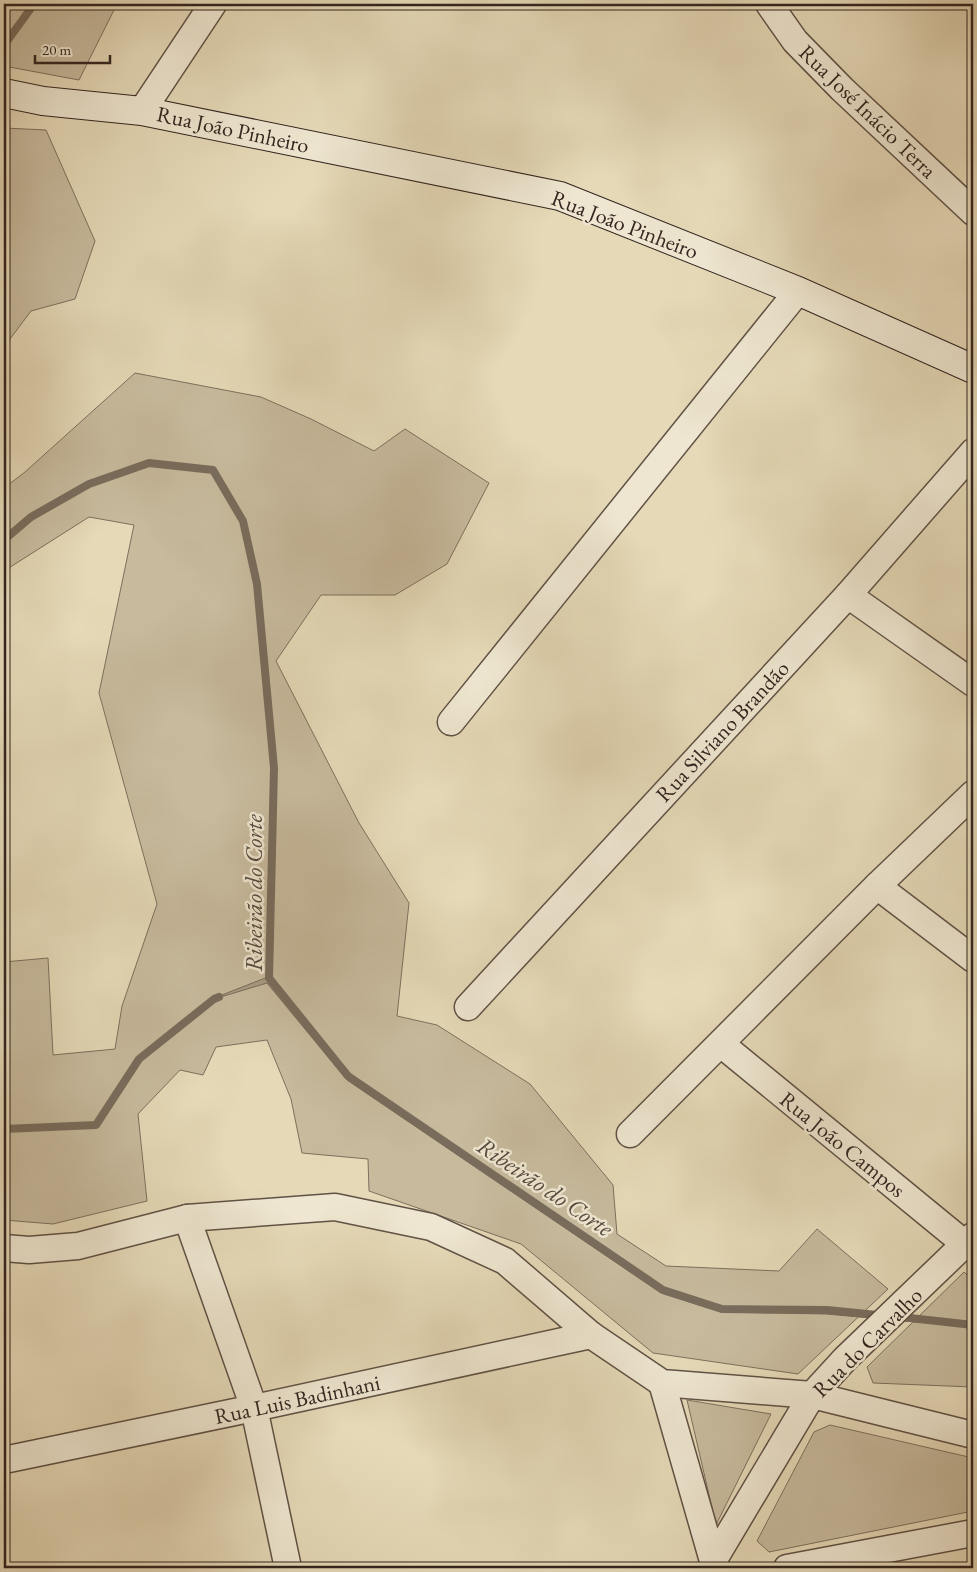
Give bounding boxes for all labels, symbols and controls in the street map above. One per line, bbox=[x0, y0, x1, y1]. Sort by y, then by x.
scale bar bbox=[35, 32, 110, 64]
street label: Rua José Inácio Terra bbox=[793, 38, 943, 185]
text: 20 m bbox=[42, 40, 71, 59]
street label: Rua João Pinheiro bbox=[154, 99, 312, 160]
street label: Rua João Pinheiro bbox=[547, 183, 703, 266]
street label: Rua Silviano Brandão bbox=[649, 654, 796, 808]
water label: Ribeirão do Corte bbox=[238, 814, 269, 972]
street label: Rua João Campos bbox=[774, 1085, 911, 1204]
water label: Ribeirão do Corte bbox=[471, 1130, 620, 1244]
street label: Rua do Carvalho bbox=[806, 1281, 929, 1404]
street label: Rua Luis Badinhani bbox=[212, 1368, 383, 1431]

